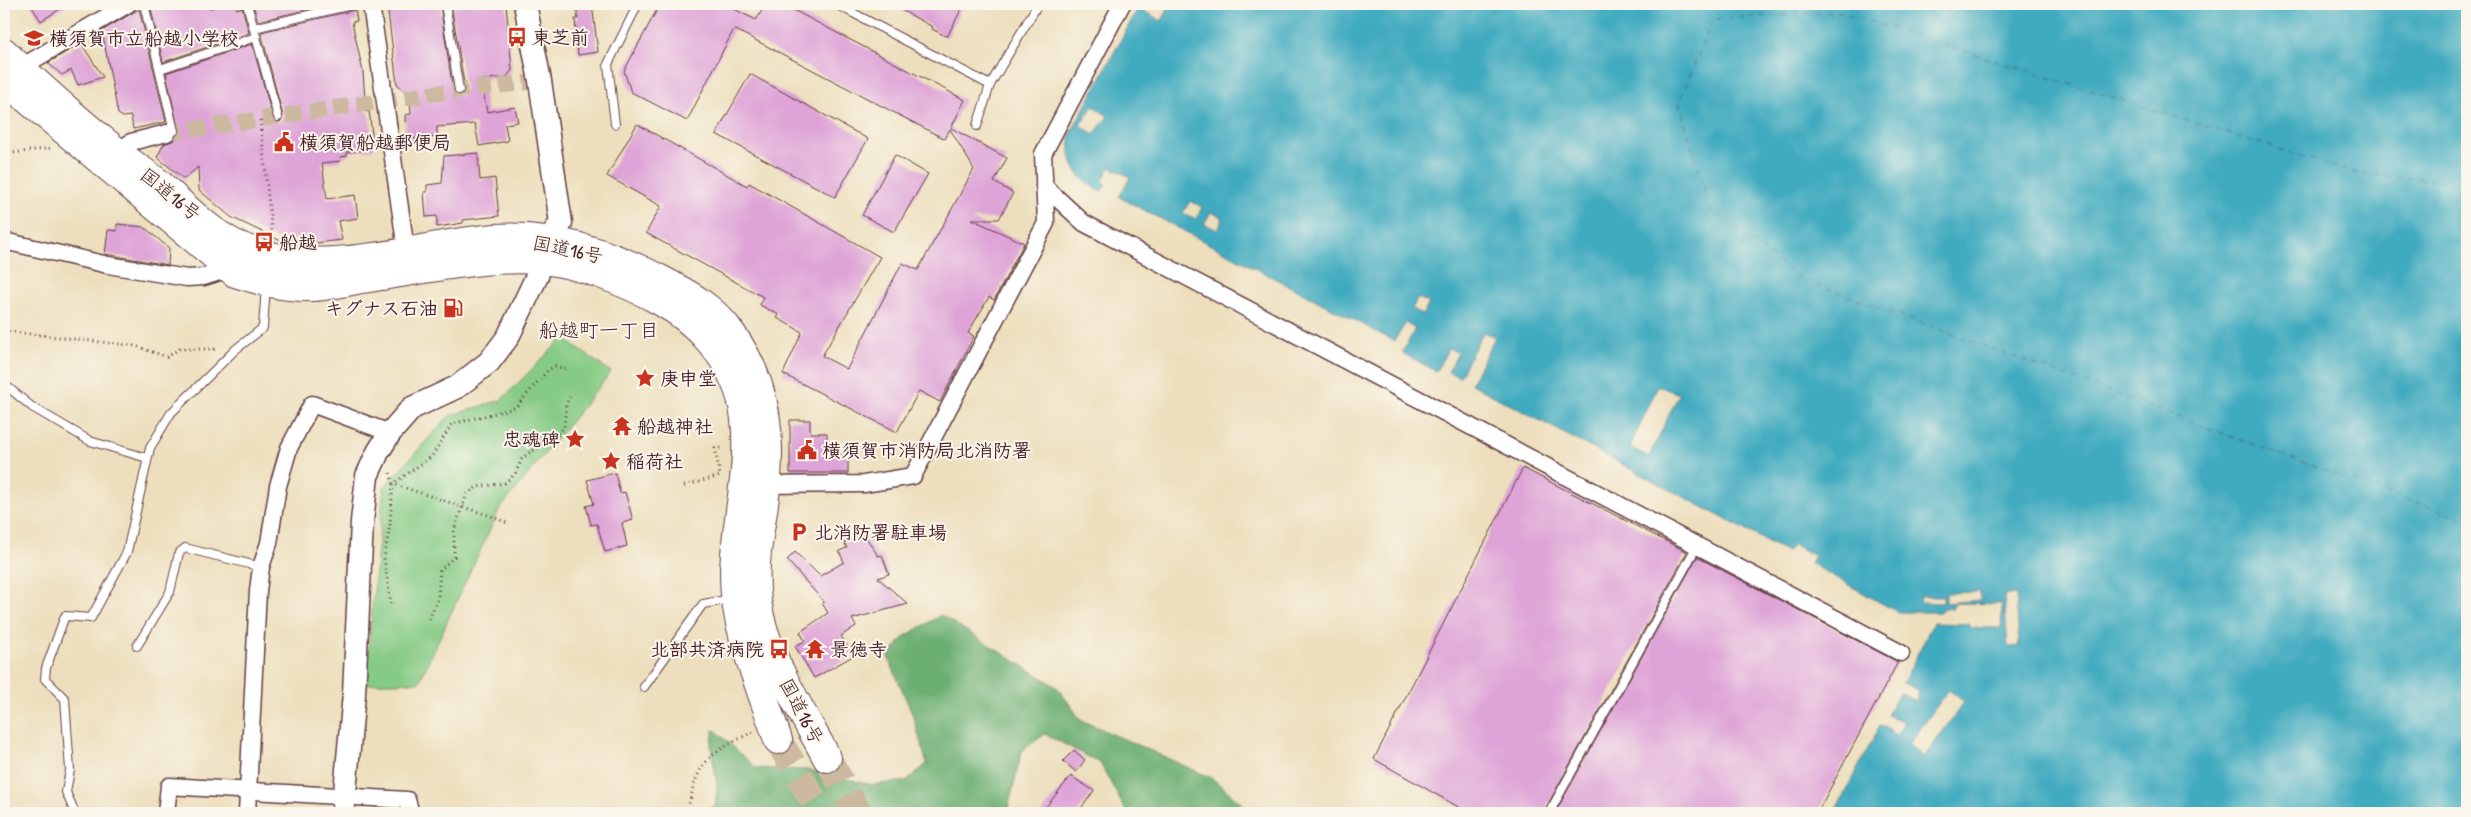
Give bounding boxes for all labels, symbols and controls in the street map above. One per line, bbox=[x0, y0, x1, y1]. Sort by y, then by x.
place label: 東芝前 bbox=[532, 24, 589, 50]
place label: 横須賀市立船越小学校 bbox=[49, 25, 239, 51]
bus stop icon: 東芝前 bbox=[506, 26, 528, 48]
school or university icon: 横須賀市立船越小学校 bbox=[23, 27, 45, 49]
place label: 横須賀船越郵便局 bbox=[299, 129, 451, 155]
public building icon: 横須賀船越郵便局 bbox=[273, 131, 295, 153]
street label: 国道16号 bbox=[135, 161, 207, 227]
place label: 船越 bbox=[279, 229, 317, 255]
street label: 国道16号 bbox=[530, 229, 606, 269]
bus stop icon: 船越 bbox=[253, 231, 275, 253]
place label: キグナス石油 bbox=[324, 295, 438, 321]
fuel station icon: キグナス石油 bbox=[442, 297, 464, 319]
district label: 船越町一丁目 bbox=[539, 316, 659, 343]
place label: 庚申堂 bbox=[660, 365, 717, 391]
place icon: 庚申堂 bbox=[634, 367, 656, 389]
place label: 船越神社 bbox=[637, 413, 713, 439]
temple icon: 船越神社 bbox=[611, 415, 633, 437]
place label: 忠魂碑 bbox=[503, 426, 560, 452]
place icon: 忠魂碑 bbox=[564, 428, 586, 450]
place label: 横須賀市消防局北消防署 bbox=[822, 437, 1031, 463]
public building icon: 横須賀市消防局北消防署 bbox=[796, 439, 818, 461]
place label: 稲荷社 bbox=[626, 448, 683, 474]
place icon: 稲荷社 bbox=[600, 450, 622, 472]
place label: 北消防署駐車場 bbox=[814, 519, 947, 545]
parking icon: 北消防署駐車場 bbox=[788, 521, 810, 543]
place label: 北部共済病院 bbox=[650, 636, 764, 662]
place label: 景徳寺 bbox=[830, 636, 887, 662]
bus stop icon: 北部共済病院 bbox=[768, 638, 790, 660]
temple icon: 景徳寺 bbox=[804, 638, 826, 660]
street label: 国道16号 bbox=[774, 673, 830, 749]

